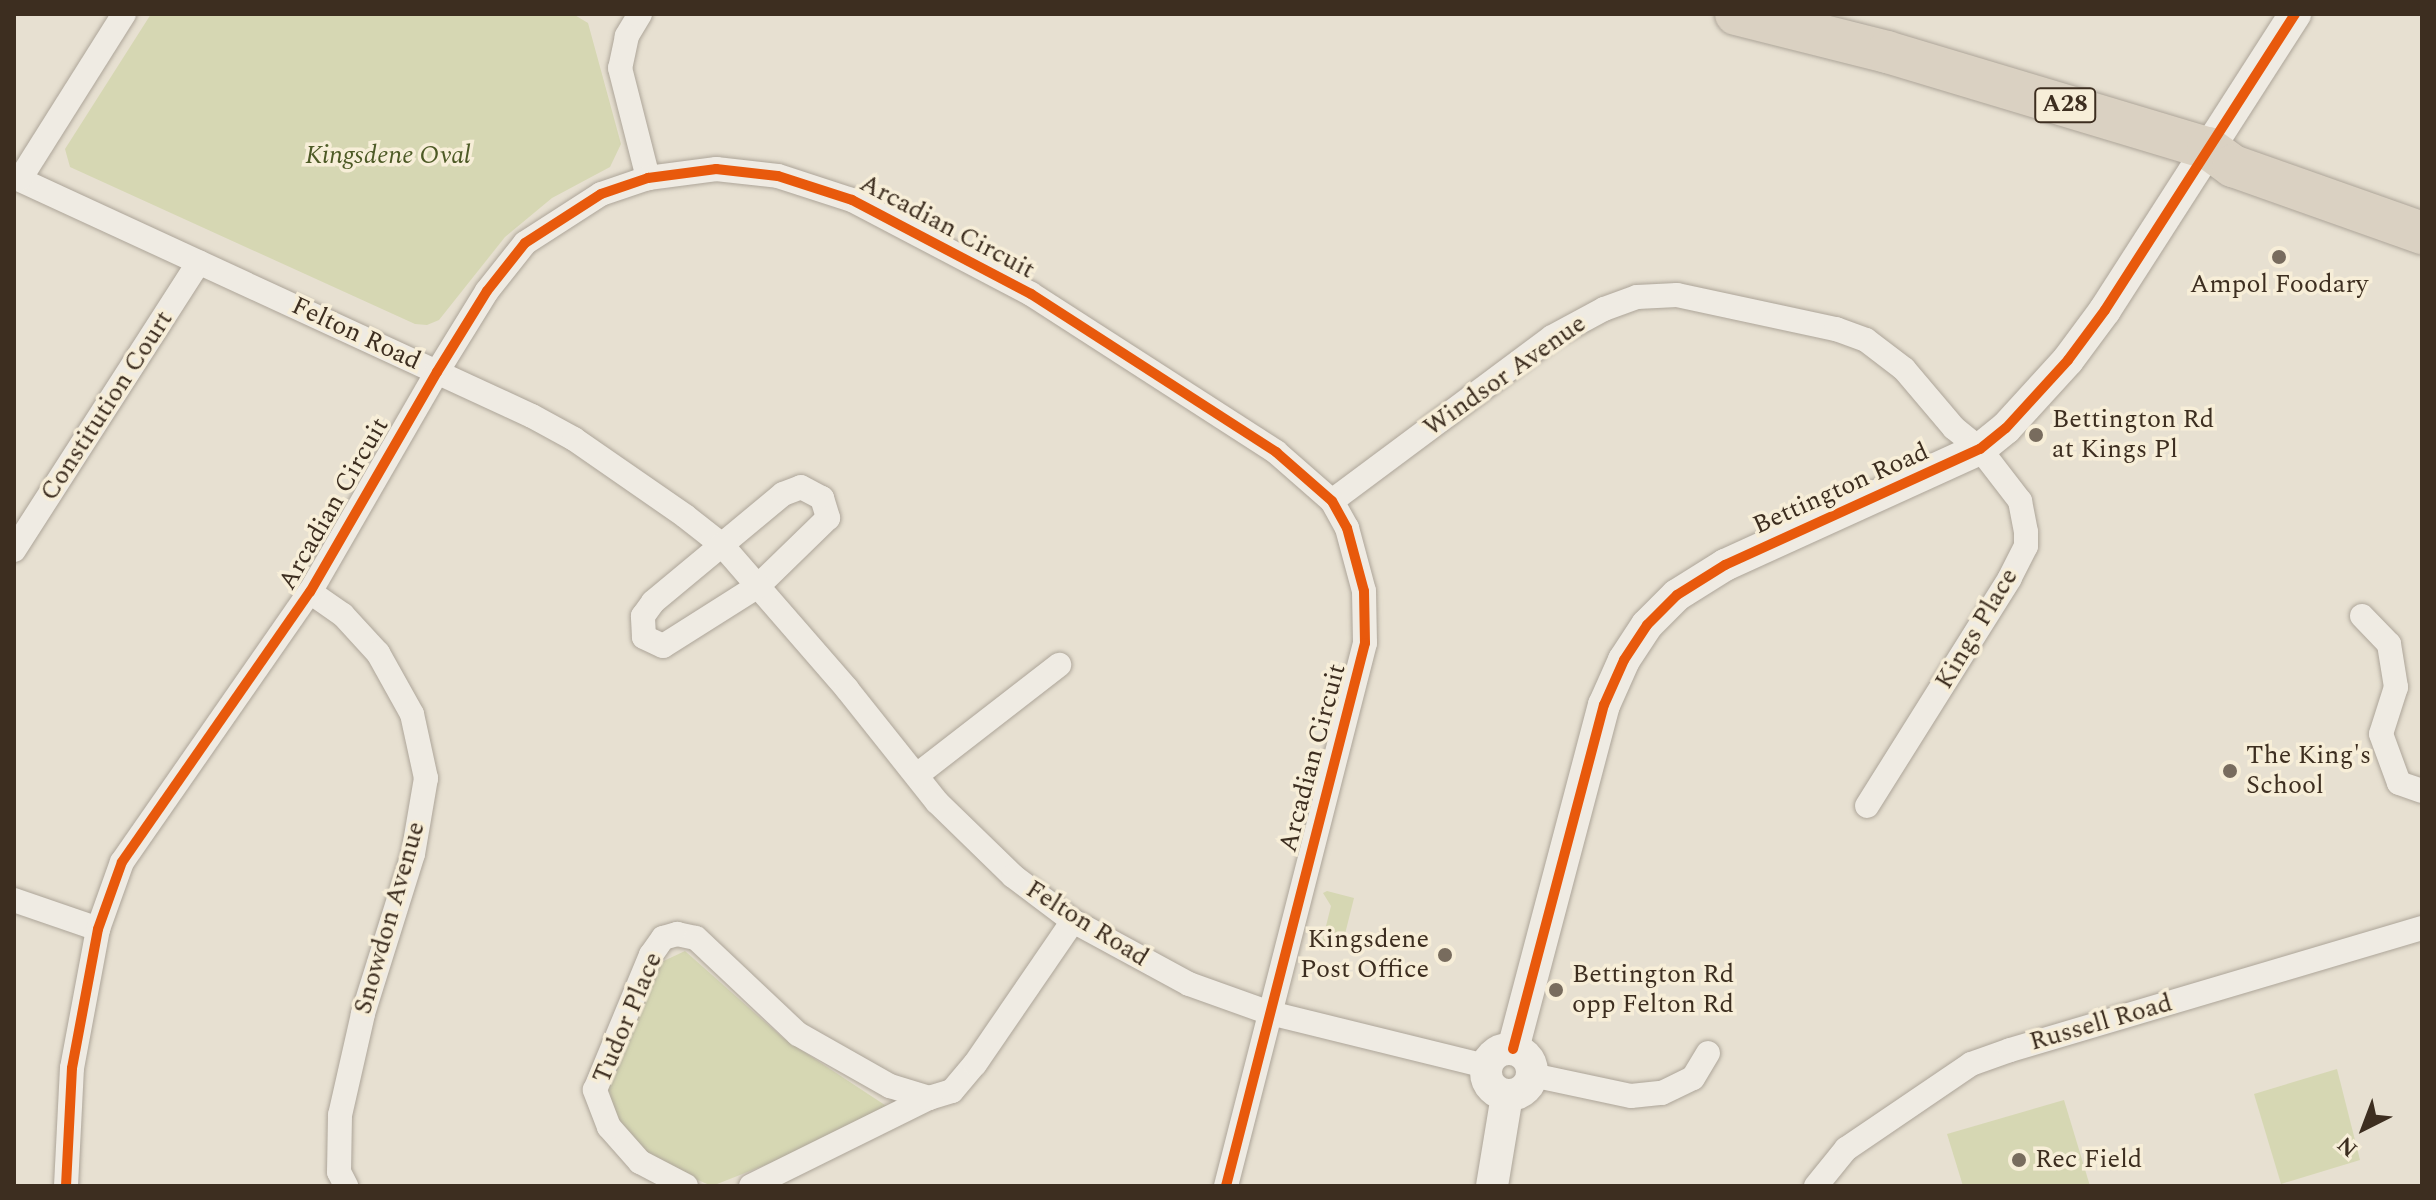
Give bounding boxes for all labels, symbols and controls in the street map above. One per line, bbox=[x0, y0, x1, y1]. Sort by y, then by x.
road number: A28 bbox=[2033, 85, 2097, 125]
park label: Kingsdene Oval bbox=[305, 140, 471, 172]
street label: Arcadian Circuit bbox=[854, 168, 1040, 286]
marker: Ampol Foodary bbox=[2270, 248, 2288, 266]
place label: Ampol Foodary bbox=[2190, 269, 2368, 301]
street label: Felton Road bbox=[286, 291, 426, 377]
street label: Constitution Court bbox=[34, 305, 180, 507]
street label: Windsor Avenue bbox=[1418, 308, 1592, 444]
place label: Bettington Rd at Kings Pl bbox=[2052, 404, 2214, 466]
street label: Arcadian Circuit bbox=[272, 412, 396, 596]
marker: Bettington Rd at Kings Pl bbox=[2027, 426, 2045, 444]
street label: Bettington Road bbox=[1748, 436, 1934, 542]
street label: Kings Place bbox=[1929, 563, 2025, 695]
street label: Arcadian Circuit bbox=[1273, 660, 1353, 856]
place label: The King's School bbox=[2246, 740, 2371, 802]
marker: The King's School bbox=[2221, 762, 2239, 780]
street label: Snowdon Avenue bbox=[348, 818, 432, 1018]
street label: Felton Road bbox=[1020, 874, 1154, 974]
place label: Kingsdene Post Office bbox=[1300, 924, 1429, 986]
marker: Kingsdene Post Office bbox=[1436, 946, 1454, 964]
street label: Tudor Place bbox=[586, 948, 670, 1088]
place label: Bettington Rd opp Felton Rd bbox=[1572, 959, 1734, 1020]
marker: Bettington Rd opp Felton Rd bbox=[1547, 981, 1565, 999]
street label: Russell Road bbox=[2026, 988, 2176, 1058]
north arrow bbox=[2324, 1088, 2404, 1168]
text: N bbox=[2330, 1128, 2365, 1164]
place label: Rec Field bbox=[2035, 1144, 2142, 1176]
marker: Rec Field bbox=[2010, 1151, 2028, 1169]

